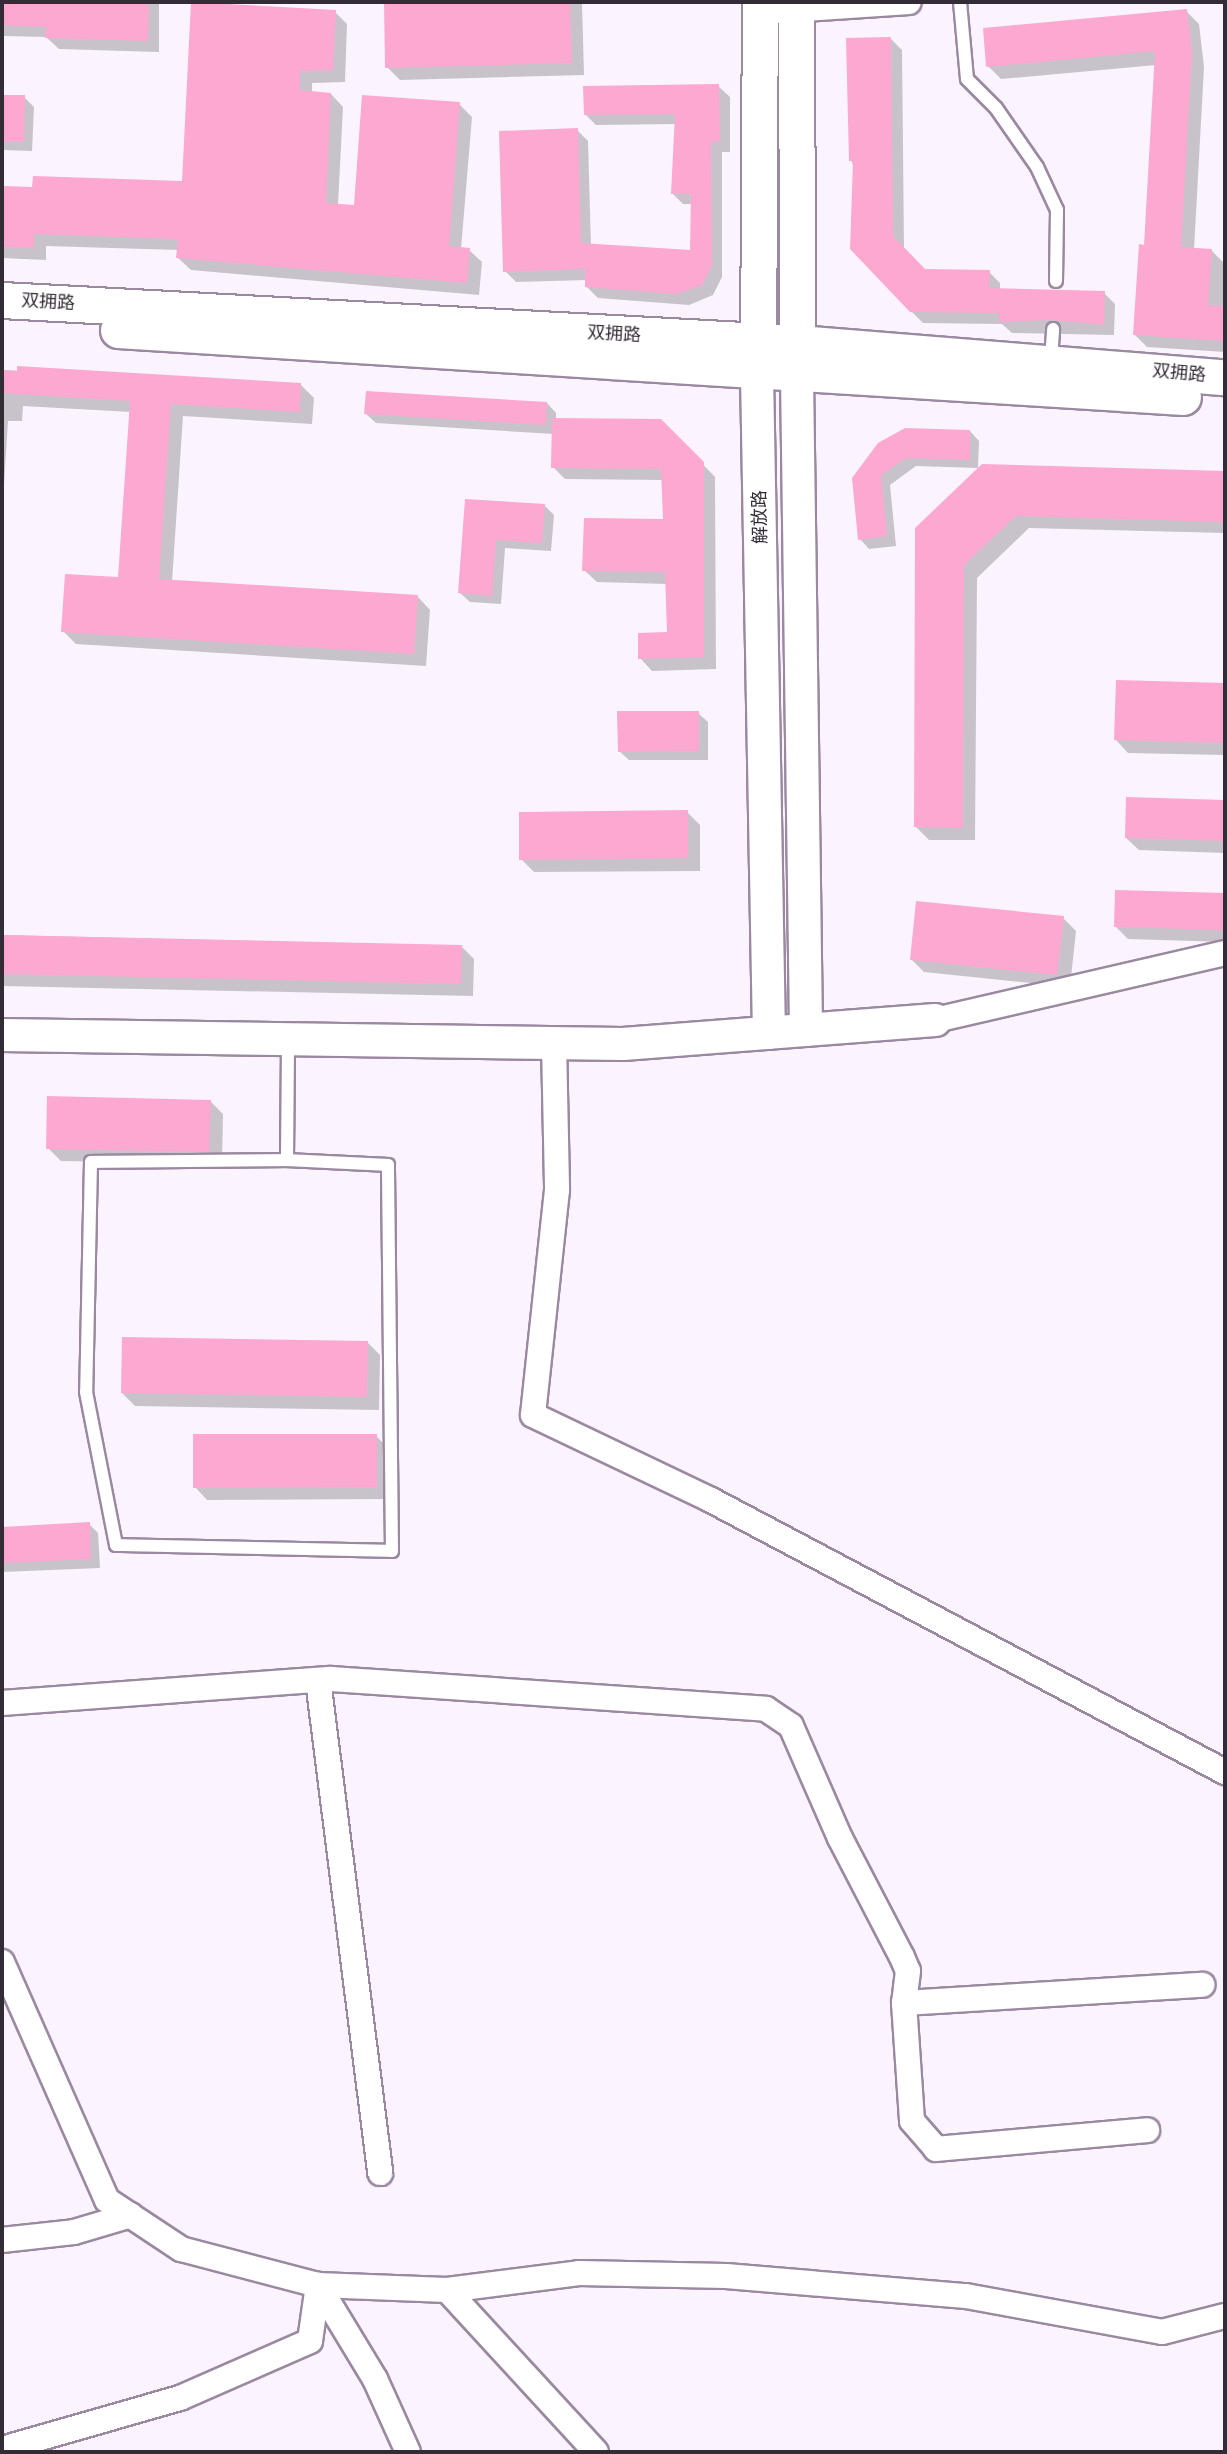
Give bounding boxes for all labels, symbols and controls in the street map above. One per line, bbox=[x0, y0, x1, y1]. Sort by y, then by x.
street label: 双拥路 bbox=[20, 290, 76, 314]
street label: 双拥路 bbox=[586, 322, 642, 346]
street label: 双拥路 bbox=[1151, 360, 1207, 386]
street label: 解放路 bbox=[749, 490, 771, 544]

